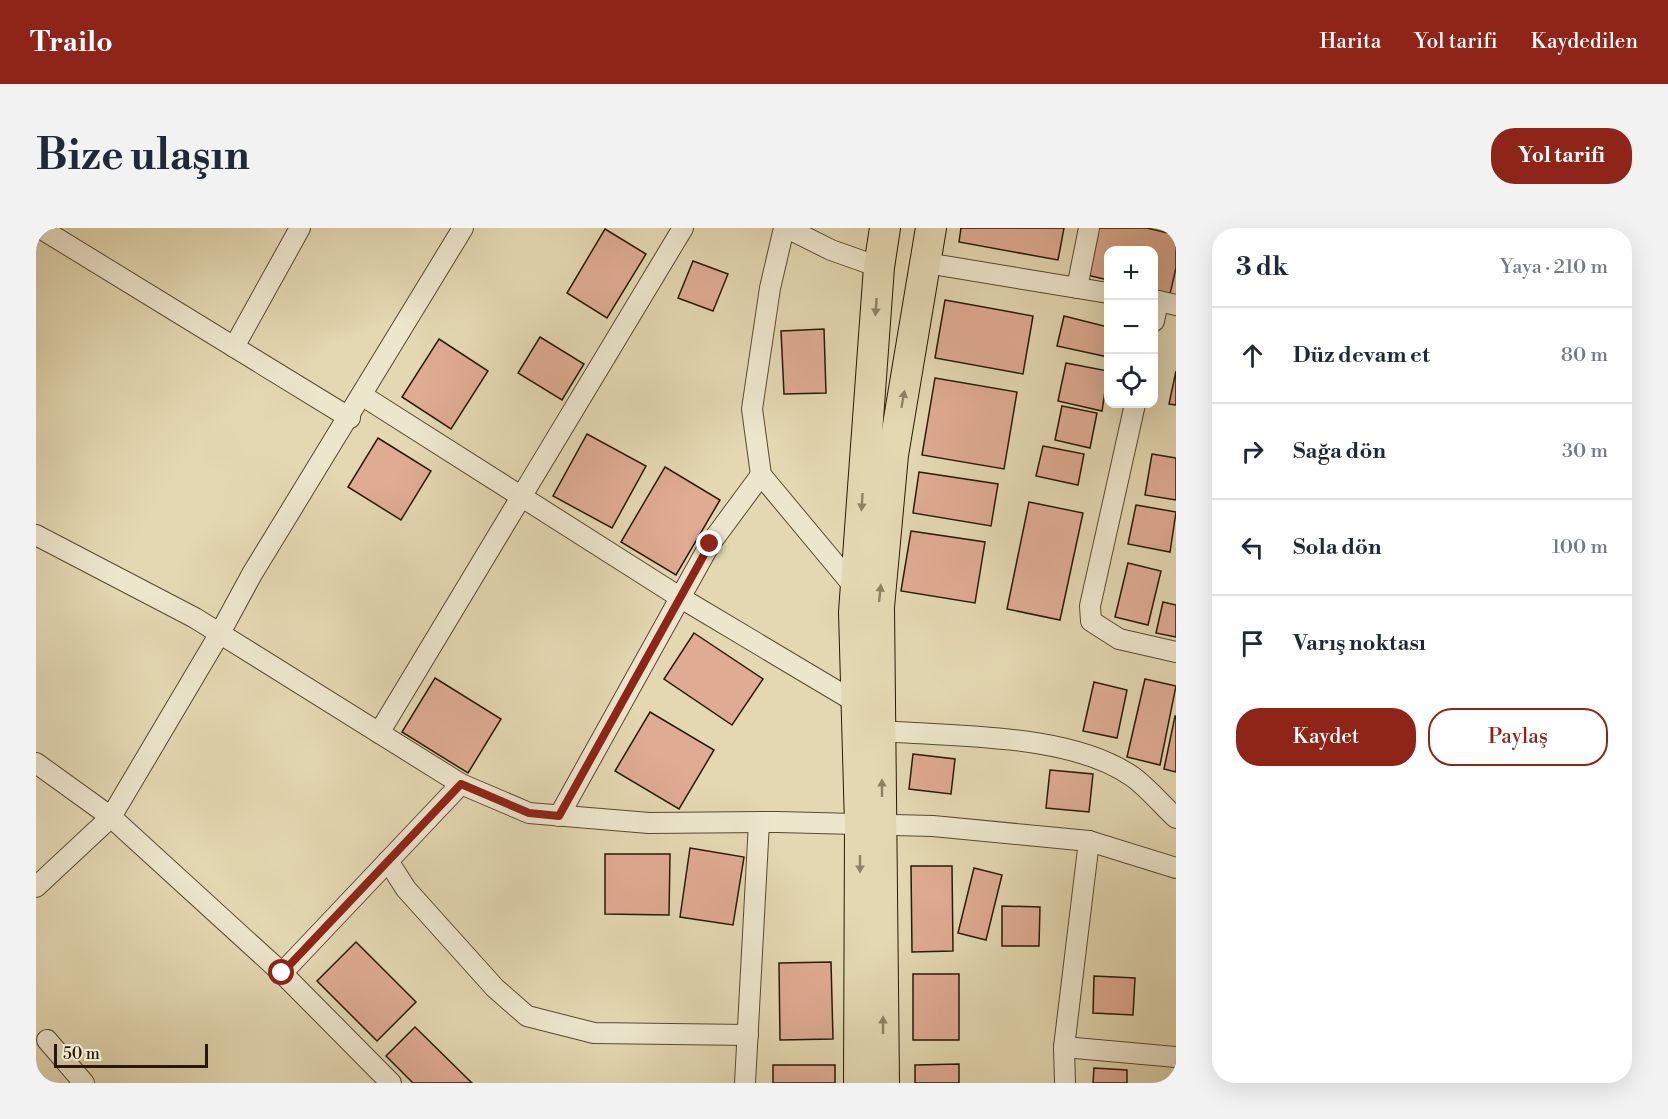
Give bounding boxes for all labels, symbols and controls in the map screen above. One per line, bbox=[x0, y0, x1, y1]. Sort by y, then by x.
text: Trailo bbox=[30, 25, 113, 60]
text: Harita bbox=[1319, 29, 1381, 55]
text: Yol tarifi bbox=[1414, 29, 1498, 55]
text: Kaydedilen bbox=[1531, 29, 1638, 55]
button: Yol tarifi bbox=[1491, 128, 1632, 184]
text: Bize ulaşın bbox=[36, 130, 250, 183]
map controls bbox=[1104, 246, 1158, 408]
button: + bbox=[1104, 246, 1158, 300]
text: 3 dk bbox=[1236, 251, 1288, 283]
text: Yaya · 210 m bbox=[1500, 255, 1608, 280]
one-way arrow bbox=[872, 298, 881, 317]
button: − bbox=[1104, 300, 1158, 354]
icon: ahead bbox=[1236, 339, 1269, 372]
text: Düz devam et bbox=[1293, 342, 1430, 369]
text: 80 m bbox=[1561, 343, 1608, 368]
button: locate bbox=[1104, 354, 1158, 408]
one-way arrow bbox=[899, 389, 908, 408]
icon: right bbox=[1236, 435, 1269, 468]
text: Sağa dön bbox=[1293, 438, 1386, 465]
text: 30 m bbox=[1562, 439, 1608, 464]
one-way arrow bbox=[858, 492, 867, 511]
route end bbox=[696, 530, 722, 556]
icon: left bbox=[1236, 531, 1269, 564]
text: Sola dön bbox=[1293, 534, 1381, 561]
text: 100 m bbox=[1552, 535, 1608, 560]
one-way arrow bbox=[875, 583, 885, 602]
icon: arrive bbox=[1236, 627, 1269, 660]
text: Varış noktası bbox=[1293, 630, 1426, 657]
button: Kaydet bbox=[1236, 708, 1416, 766]
button: Paylaş bbox=[1428, 708, 1608, 766]
one-way arrow bbox=[877, 778, 887, 797]
one-way arrow bbox=[855, 855, 865, 874]
route start bbox=[268, 959, 294, 985]
one-way arrow bbox=[878, 1015, 888, 1034]
scale bar bbox=[54, 1041, 208, 1068]
text: 50 m bbox=[63, 1044, 100, 1064]

